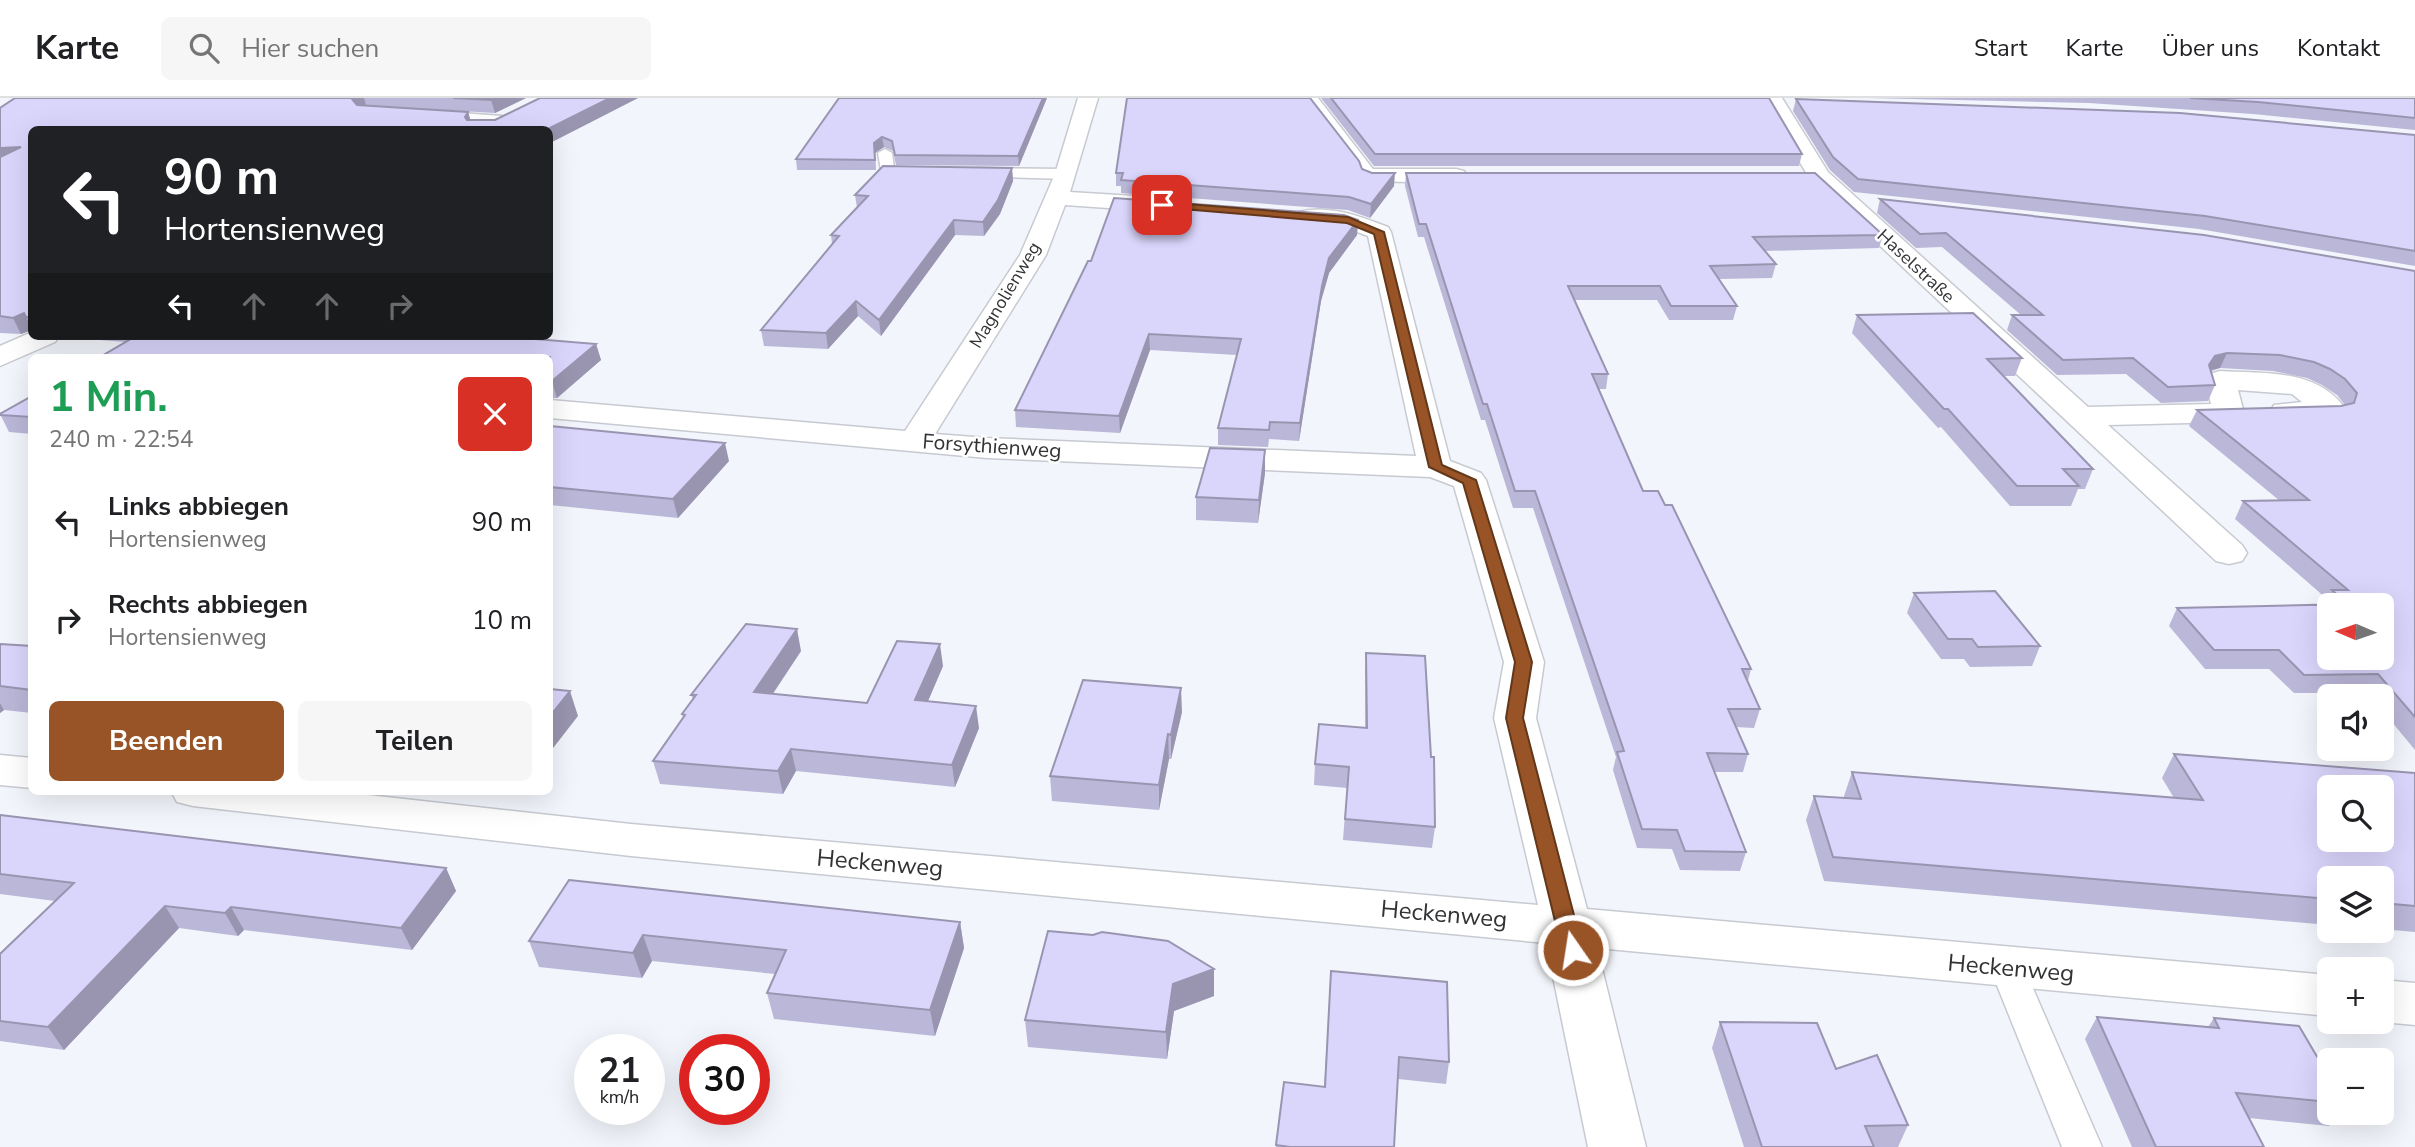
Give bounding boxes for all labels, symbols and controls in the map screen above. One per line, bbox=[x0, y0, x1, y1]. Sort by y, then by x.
search box bbox=[161, 17, 651, 80]
text: Karte bbox=[35, 26, 119, 71]
icon: search bbox=[185, 29, 223, 67]
text: Hier suchen bbox=[241, 31, 379, 66]
text: Start bbox=[1974, 32, 2027, 64]
text: Karte bbox=[2065, 32, 2123, 64]
text: Über uns bbox=[2161, 32, 2259, 64]
text: Kontakt bbox=[2297, 32, 2380, 64]
text: 90 m bbox=[164, 144, 279, 211]
icon: left bbox=[49, 154, 140, 245]
pin bbox=[1132, 175, 1192, 235]
icon: arrive bbox=[1143, 186, 1181, 224]
text: Hortensienweg bbox=[164, 208, 385, 251]
street label: Haselstraße bbox=[1872, 224, 1960, 308]
street label: Magnolienweg bbox=[964, 237, 1046, 353]
icon: left bbox=[162, 287, 200, 325]
icon: ahead bbox=[235, 287, 273, 325]
icon: ahead bbox=[308, 287, 346, 325]
icon: right bbox=[381, 287, 419, 325]
text: 1 Min. bbox=[49, 369, 168, 426]
button: close bbox=[458, 377, 532, 451]
text: 240 m · 22:54 bbox=[49, 424, 194, 455]
street label: Forsythienweg bbox=[922, 427, 1062, 465]
text: Links abbiegen bbox=[108, 489, 289, 524]
icon: left bbox=[49, 503, 87, 541]
text: 90 m bbox=[472, 505, 532, 540]
text: Hortensienweg bbox=[108, 524, 267, 555]
text: Rechts abbiegen bbox=[108, 587, 308, 622]
north arrow bbox=[2317, 593, 2394, 670]
map controls bbox=[2317, 593, 2394, 1125]
icon: right bbox=[49, 601, 87, 639]
text: 10 m bbox=[472, 603, 532, 638]
text: Hortensienweg bbox=[108, 622, 267, 653]
button: sound bbox=[2317, 684, 2394, 761]
button: Beenden bbox=[49, 701, 284, 781]
button: Teilen bbox=[298, 701, 532, 781]
button: search bbox=[2317, 775, 2394, 852]
street label: Heckenweg bbox=[815, 842, 945, 884]
button: layers bbox=[2317, 866, 2394, 943]
street label: Heckenweg bbox=[1379, 893, 1509, 935]
position arrow bbox=[1536, 913, 1610, 987]
street label: Heckenweg bbox=[1946, 947, 2076, 989]
button: + bbox=[2317, 957, 2394, 1034]
speed limit sign: 30 bbox=[679, 1034, 770, 1125]
text: 21 bbox=[598, 1047, 641, 1094]
button: − bbox=[2317, 1048, 2394, 1125]
text: km/h bbox=[600, 1085, 639, 1109]

